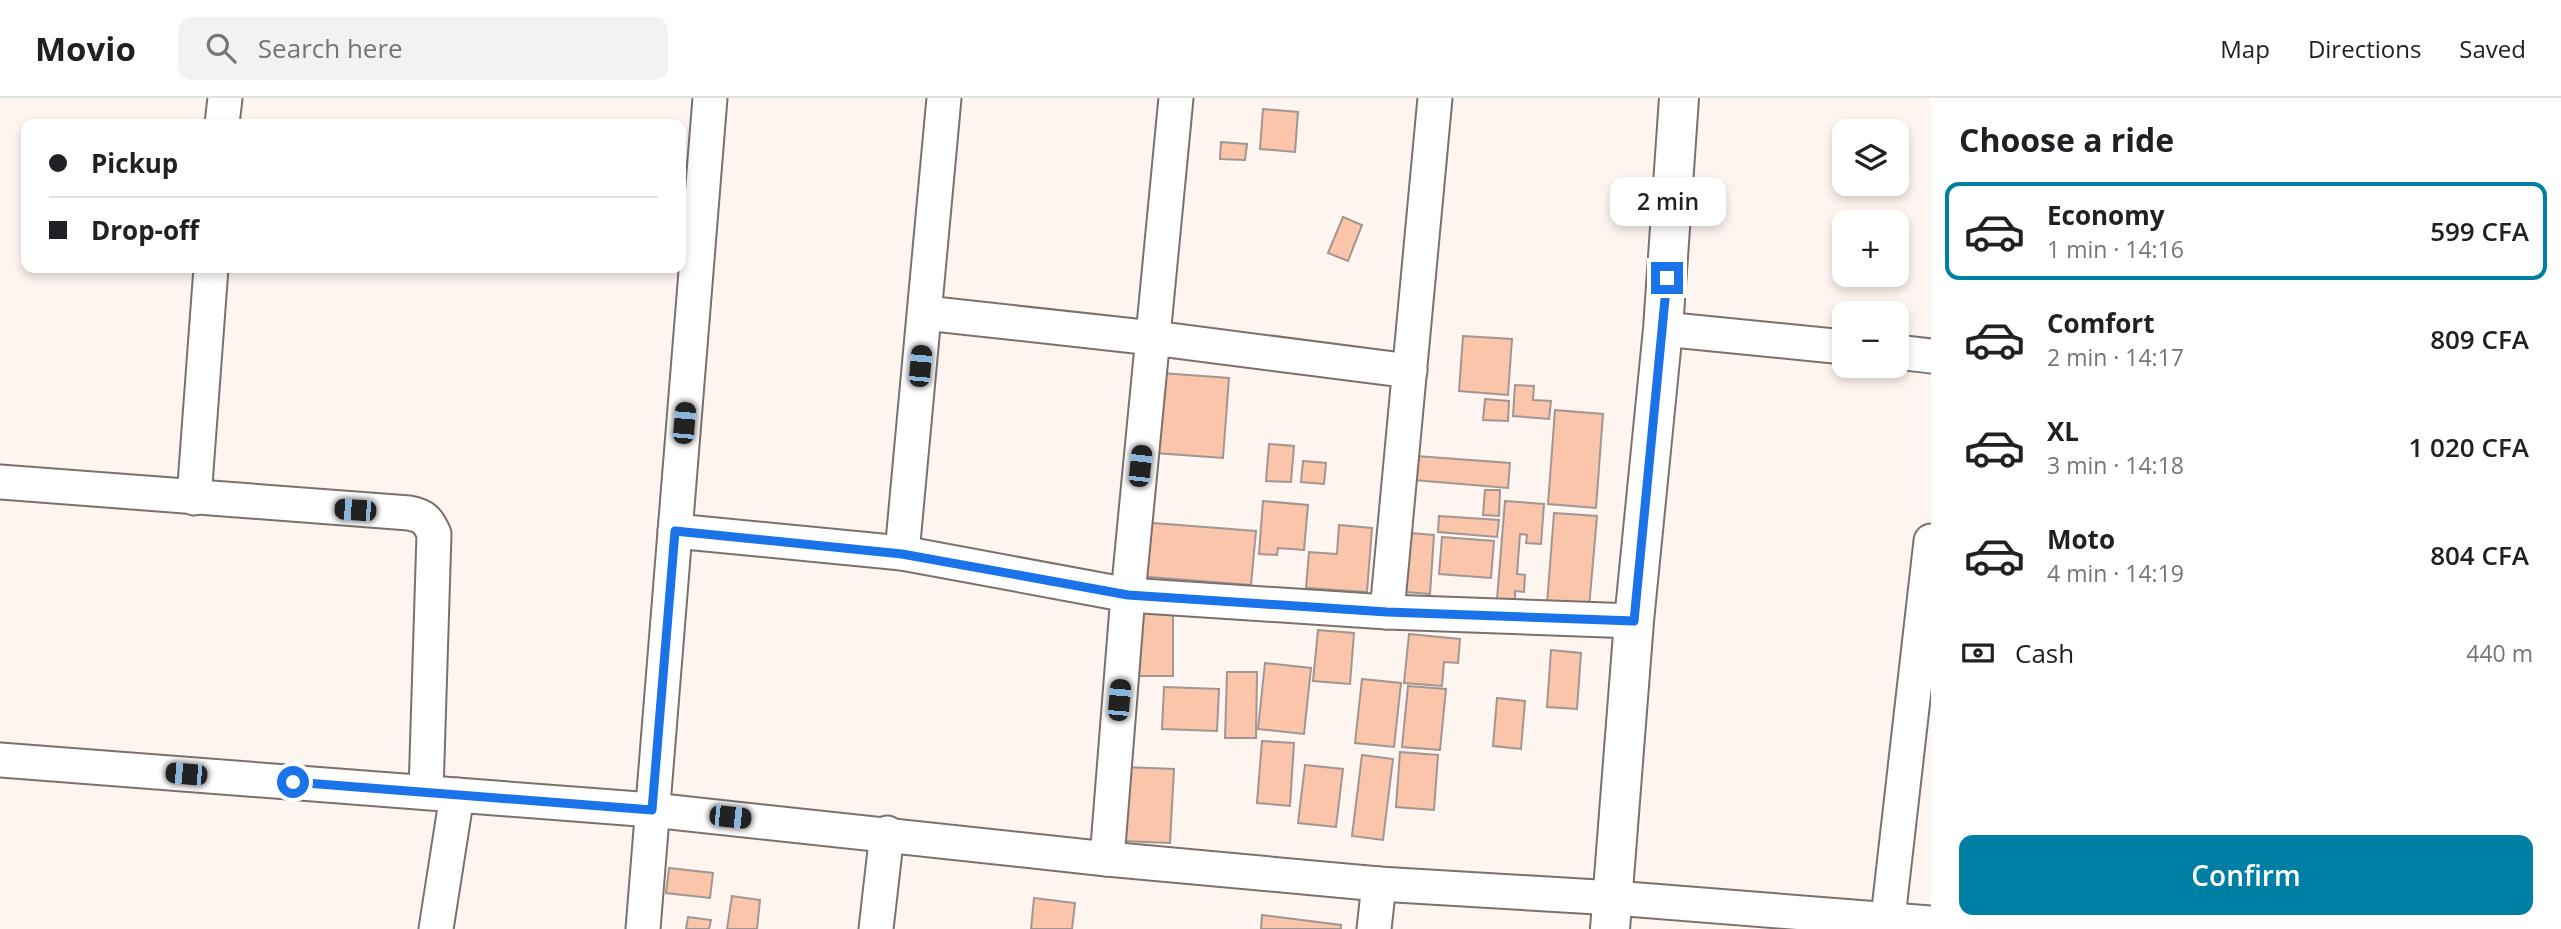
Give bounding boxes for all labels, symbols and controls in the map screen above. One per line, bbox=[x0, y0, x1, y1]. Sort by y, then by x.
search box bbox=[178, 17, 668, 80]
text: Movio bbox=[35, 26, 136, 71]
icon: search bbox=[202, 29, 240, 67]
text: Search here bbox=[258, 30, 403, 66]
text: Map bbox=[2220, 32, 2270, 65]
text: Directions bbox=[2308, 32, 2421, 65]
text: Saved bbox=[2459, 32, 2526, 65]
text: Choose a ride bbox=[1959, 118, 2174, 161]
map controls bbox=[1832, 119, 1909, 378]
button: layers bbox=[1832, 119, 1909, 196]
text: Pickup bbox=[91, 145, 178, 181]
callout: 2 min bbox=[1609, 176, 1725, 226]
text: 2 min bbox=[1637, 185, 1699, 217]
text: Economy bbox=[2047, 197, 2165, 233]
icon: car bbox=[1963, 200, 2026, 263]
button: + bbox=[1832, 210, 1909, 287]
text: Drop-off bbox=[91, 212, 199, 248]
text: 599 CFA bbox=[2430, 213, 2529, 249]
text: 1 min · 14:16 bbox=[2047, 233, 2184, 265]
route end bbox=[1651, 262, 1683, 294]
button: − bbox=[1832, 301, 1909, 378]
text: Comfort bbox=[2047, 305, 2154, 341]
icon: car bbox=[1963, 308, 2026, 371]
text: 809 CFA bbox=[2430, 321, 2529, 357]
text: 2 min · 14:17 bbox=[2047, 341, 2184, 373]
car bbox=[908, 344, 933, 388]
car bbox=[672, 401, 697, 445]
text: XL bbox=[2047, 413, 2079, 449]
icon: car bbox=[1963, 416, 2026, 479]
text: 1 020 CFA bbox=[2409, 429, 2529, 465]
car bbox=[1128, 444, 1153, 488]
text: 3 min · 14:18 bbox=[2047, 449, 2184, 481]
car bbox=[334, 498, 377, 522]
text: Moto bbox=[2047, 521, 2115, 557]
icon: car bbox=[1963, 524, 2026, 587]
text: 804 CFA bbox=[2430, 537, 2529, 573]
text: 4 min · 14:19 bbox=[2047, 557, 2184, 589]
icon: cash bbox=[1959, 634, 1997, 672]
text: Cash bbox=[2015, 635, 2074, 671]
text: 440 m bbox=[2466, 637, 2533, 669]
car bbox=[1107, 678, 1132, 722]
car bbox=[165, 762, 208, 786]
route start bbox=[277, 766, 309, 798]
car bbox=[709, 804, 752, 830]
button: Confirm bbox=[1959, 835, 2533, 915]

